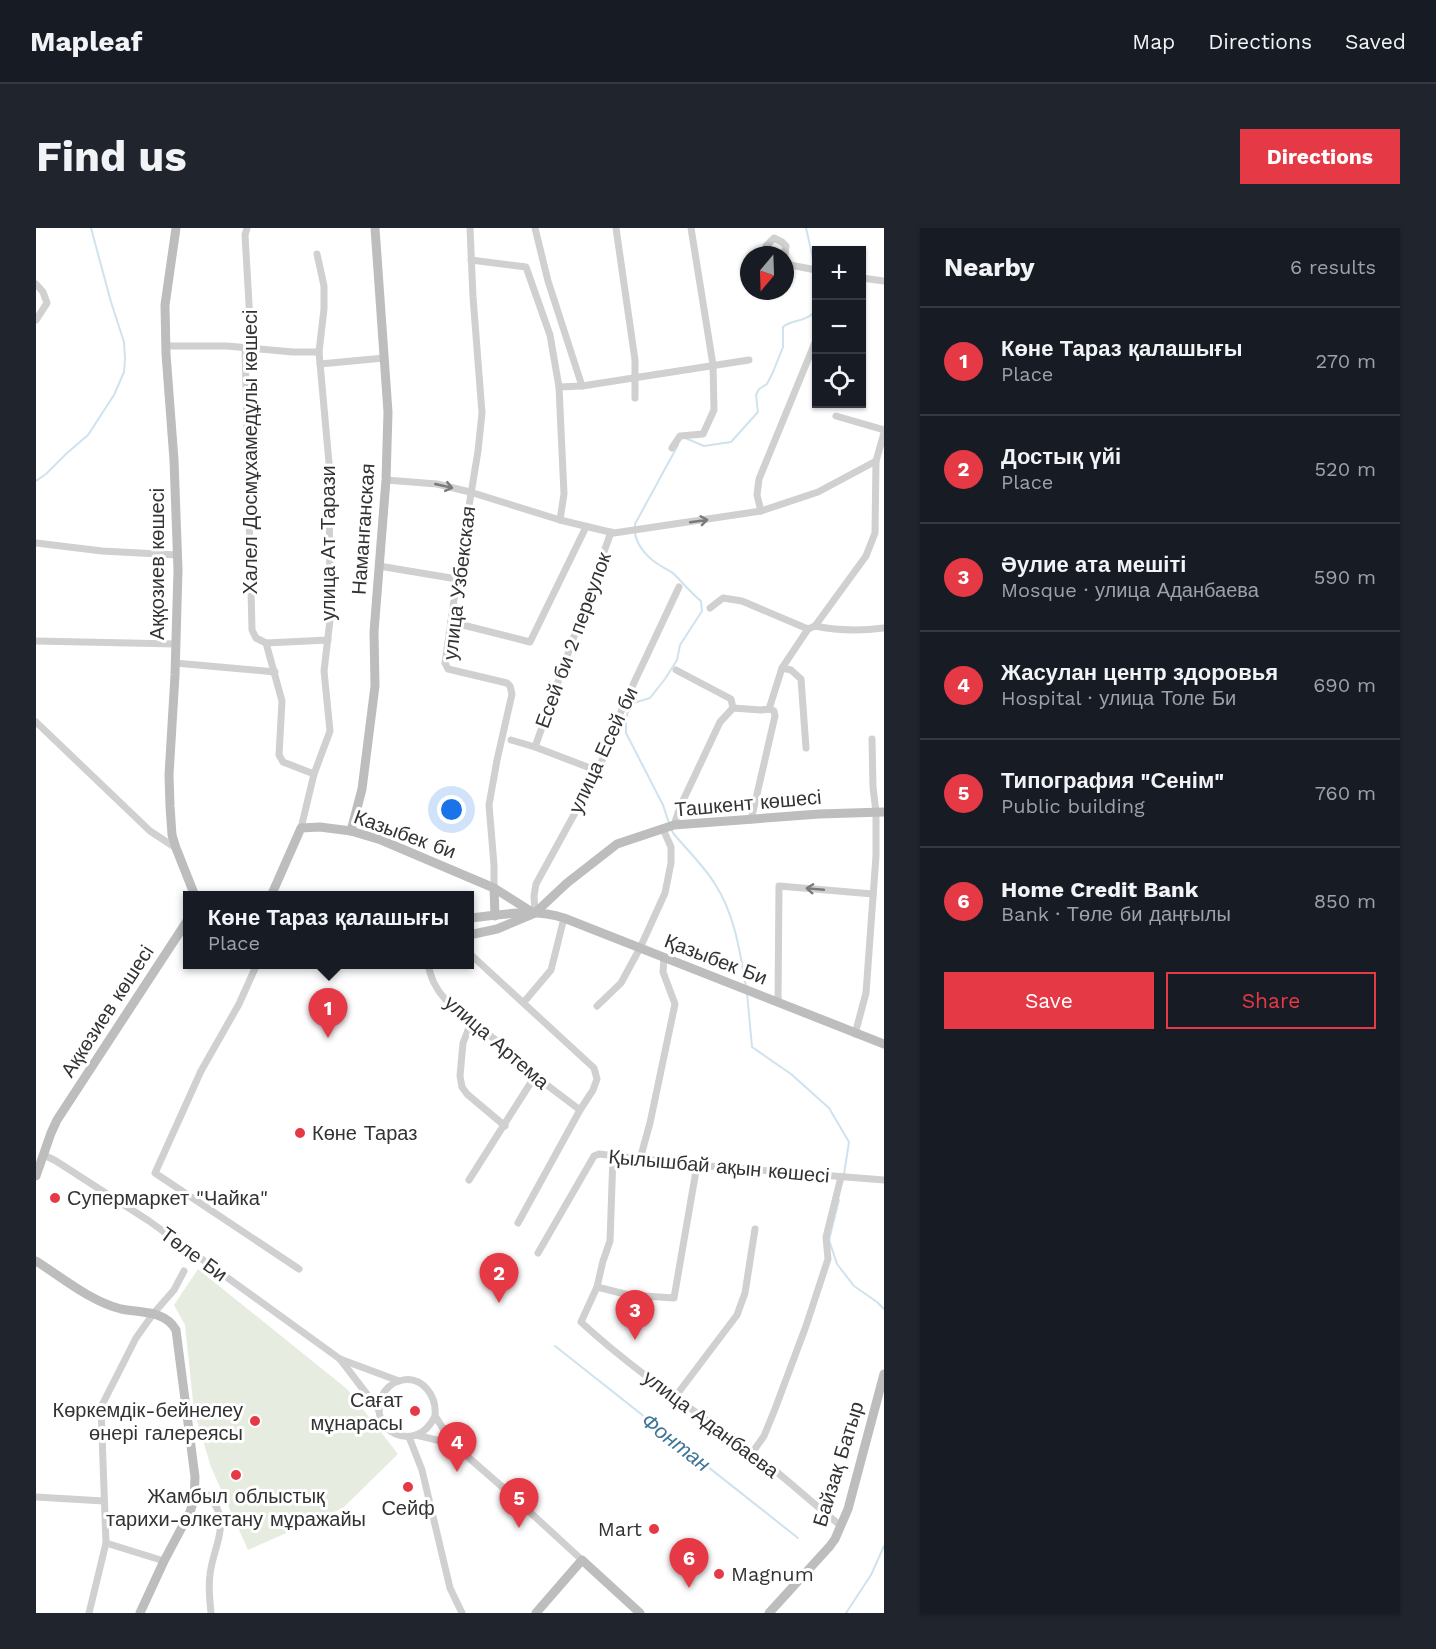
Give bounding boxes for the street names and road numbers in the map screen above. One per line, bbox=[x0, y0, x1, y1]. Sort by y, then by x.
street label: Халел Досмұхамедұлы көшесі bbox=[238, 309, 262, 595]
street label: Наманганская bbox=[346, 462, 380, 596]
street label: улица Ат Тарази bbox=[316, 465, 340, 621]
street label: Аққозиев көшесі bbox=[145, 488, 169, 640]
street label: улица Узбекская bbox=[438, 505, 480, 661]
street label: Есей би 2 переулок bbox=[530, 549, 616, 731]
street label: улица Есей би bbox=[563, 683, 643, 817]
street label: Ташкент көшесі bbox=[674, 785, 822, 821]
street label: Казыбек би bbox=[351, 804, 459, 864]
street label: Қазыбек Би bbox=[661, 928, 771, 990]
street label: Ақкөзиев көшесі bbox=[55, 941, 159, 1081]
street label: улица Артема bbox=[440, 990, 555, 1095]
street label: Қылышбай ақын көшесі bbox=[607, 1144, 831, 1188]
street label: Төле Би bbox=[156, 1222, 232, 1286]
street label: улица Аданбаева bbox=[638, 1365, 784, 1483]
street label: Байзақ Батыр bbox=[808, 1398, 868, 1530]

